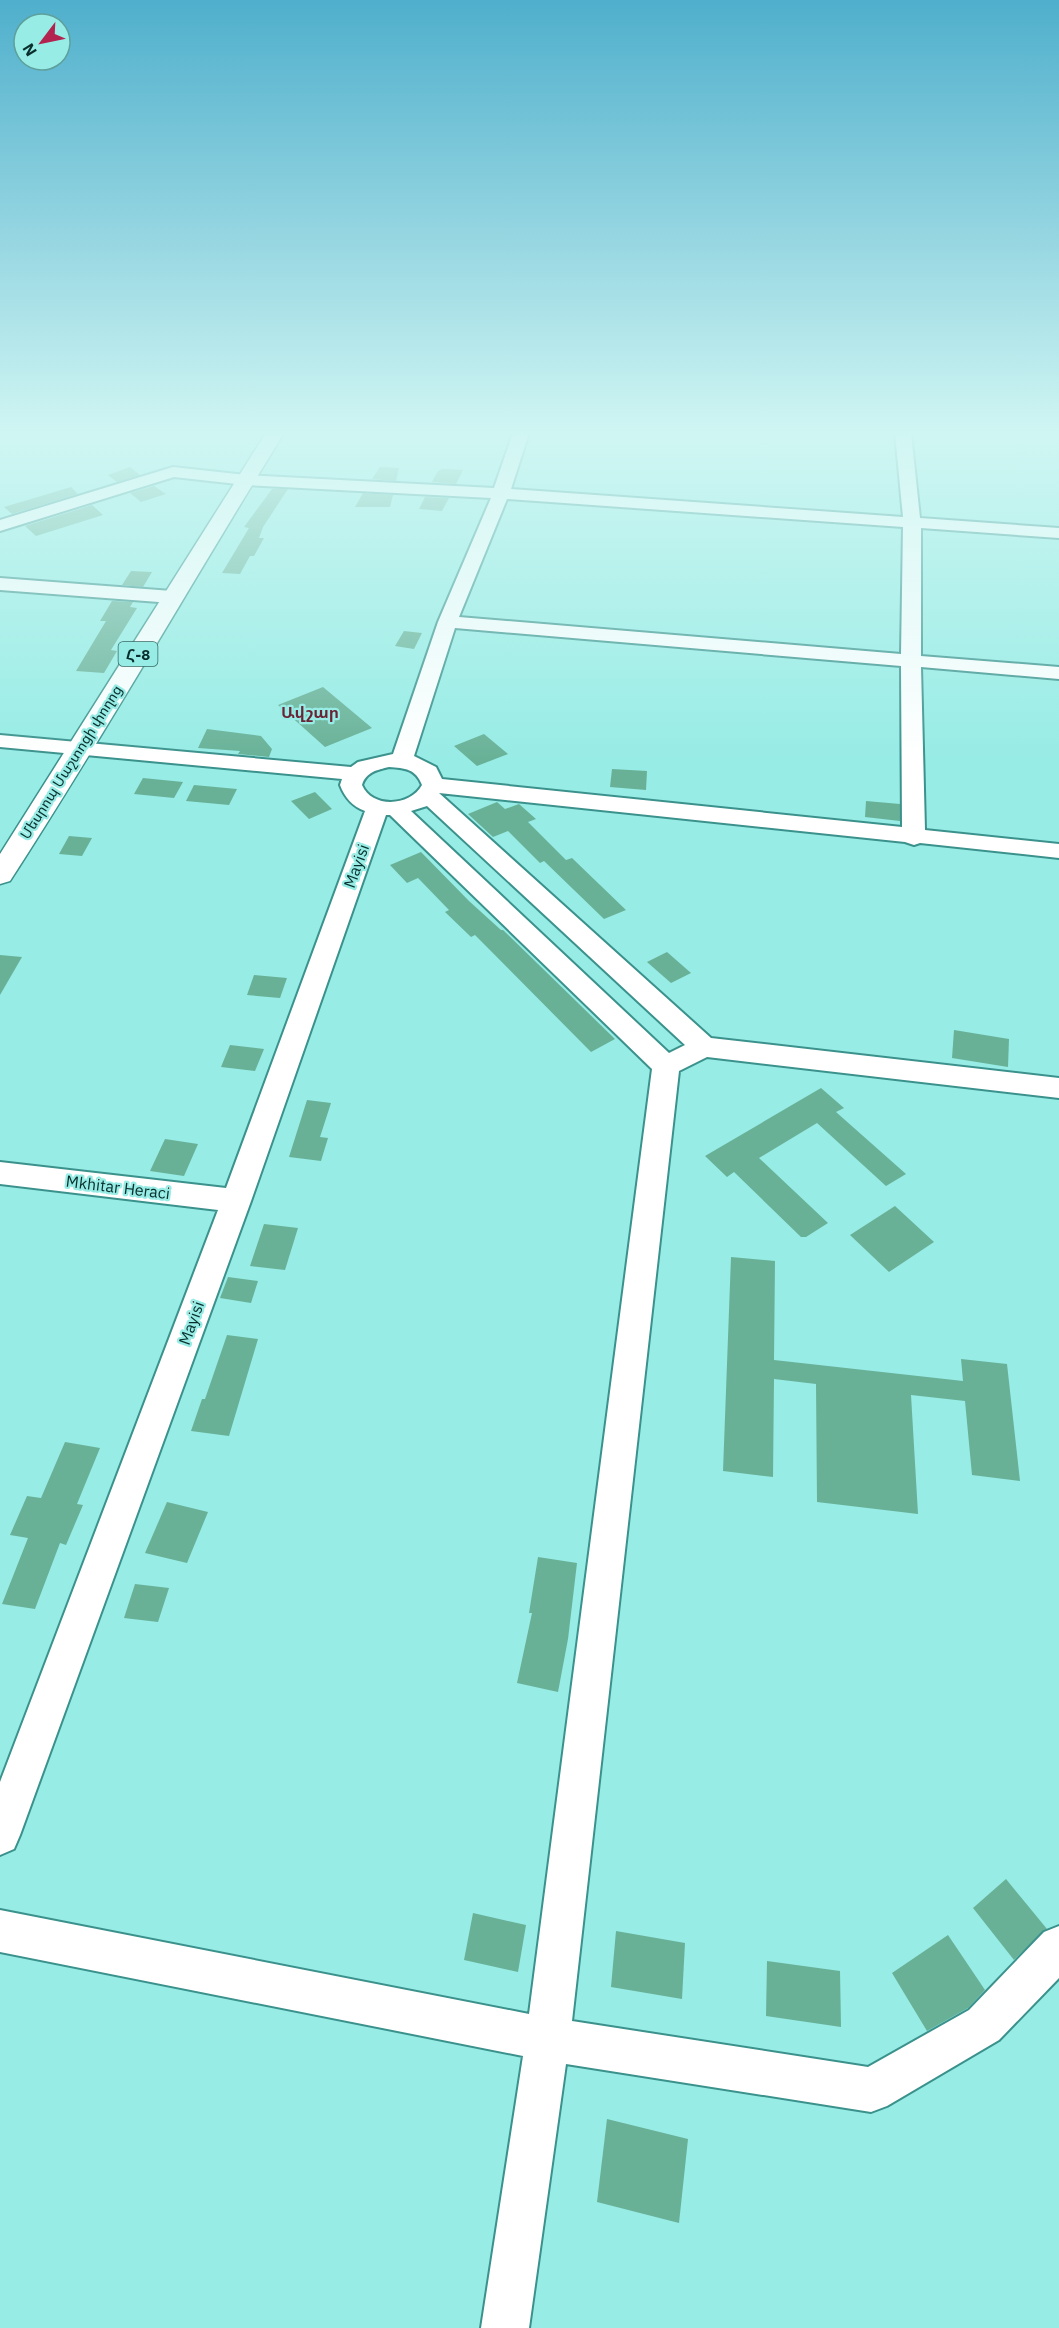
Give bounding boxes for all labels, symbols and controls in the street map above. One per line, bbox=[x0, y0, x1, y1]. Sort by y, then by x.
north arrow bbox=[12, 12, 72, 72]
text: N bbox=[18, 40, 41, 60]
road number: Հ-8 bbox=[118, 642, 158, 666]
street label: Մեսրոպ Մաշտոցի փողոց bbox=[16, 682, 126, 842]
district label: Ավշար bbox=[281, 702, 339, 722]
street label: Mayisi bbox=[339, 841, 373, 891]
street label: Mkhitar Heraci bbox=[65, 1171, 171, 1203]
street label: Mayisi bbox=[174, 1298, 208, 1348]

